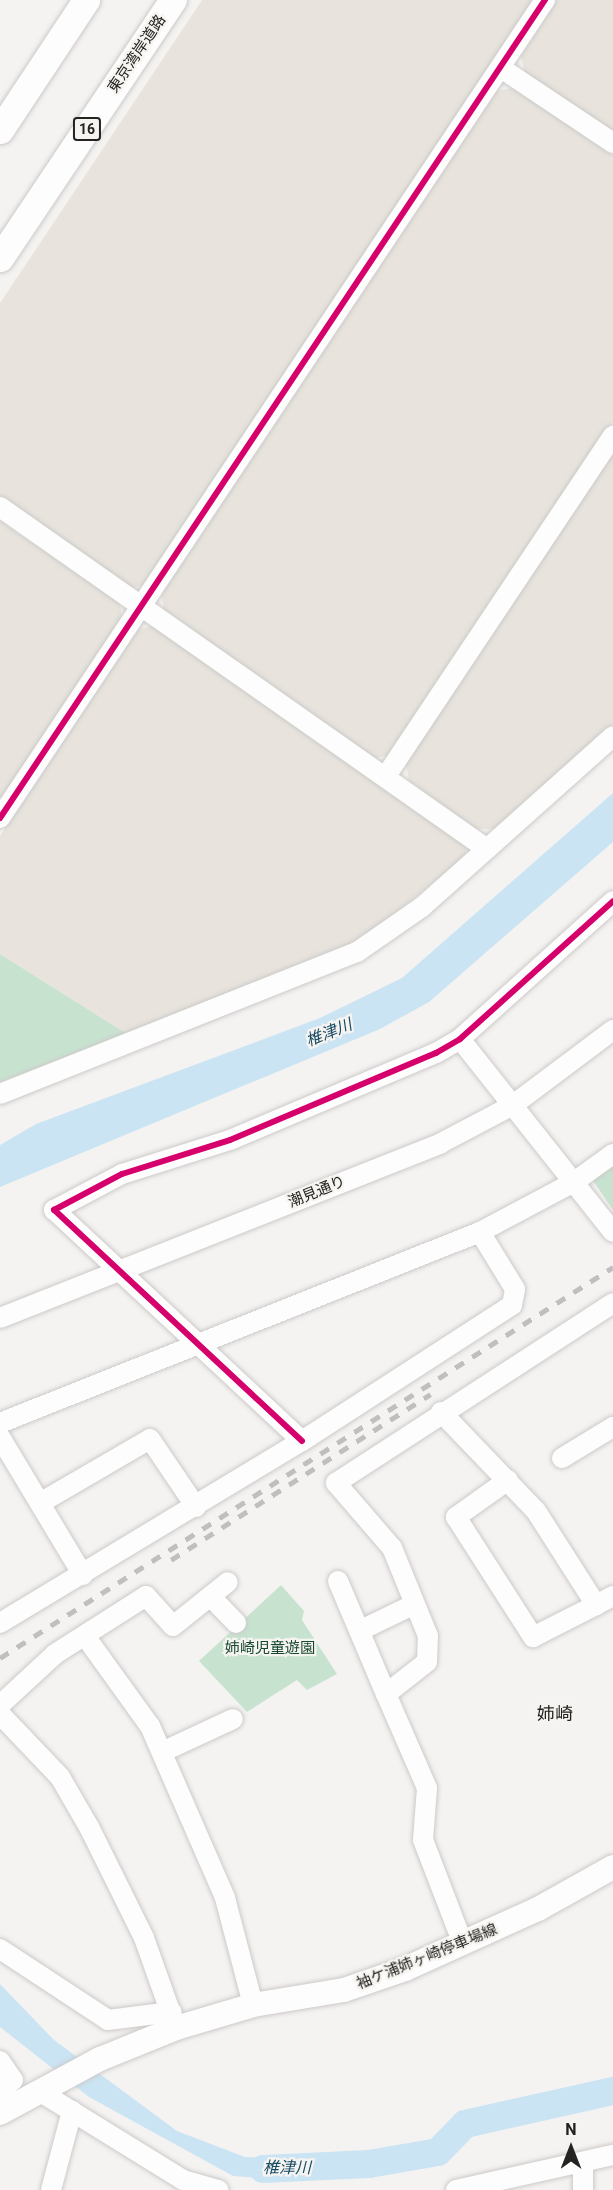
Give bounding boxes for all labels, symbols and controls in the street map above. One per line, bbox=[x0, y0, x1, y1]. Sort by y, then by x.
street label: 東京湾岸道路 bbox=[104, 12, 170, 96]
road number: 16 bbox=[72, 118, 102, 140]
water label: 椎津川 bbox=[303, 1015, 355, 1051]
street label: 潮見通り bbox=[286, 1172, 348, 1212]
park label: 姉崎児童遊園 bbox=[225, 1640, 315, 1658]
district label: 姉崎 bbox=[537, 1703, 573, 1725]
street label: 袖ケ浦姉ヶ崎停車場線 bbox=[354, 1921, 500, 1993]
north arrow bbox=[541, 2118, 601, 2178]
text: N bbox=[565, 2120, 577, 2139]
water label: 椎津川 bbox=[263, 2158, 311, 2178]

